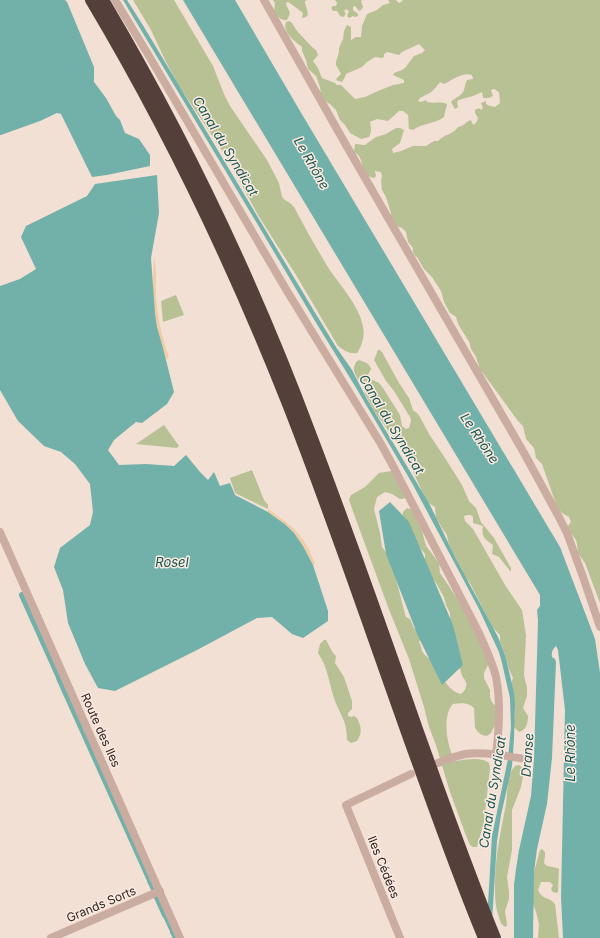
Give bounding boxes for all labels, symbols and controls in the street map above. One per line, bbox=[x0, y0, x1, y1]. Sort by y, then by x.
water label: Canal du Syndicat bbox=[190, 93, 262, 199]
water label: Le Rhône bbox=[291, 134, 333, 192]
water label: Canal du Syndicat bbox=[356, 371, 428, 477]
water label: Le Rhône bbox=[457, 410, 503, 466]
water label: Rosel bbox=[155, 554, 190, 570]
street label: Route des Iles bbox=[78, 691, 124, 769]
water label: Le Rhône bbox=[562, 724, 578, 782]
water label: Dranse bbox=[517, 732, 537, 778]
water label: Canal du Syndicat bbox=[475, 734, 509, 849]
street label: Iles Cédées bbox=[365, 833, 403, 901]
street label: Grands Sorts bbox=[64, 883, 138, 925]

